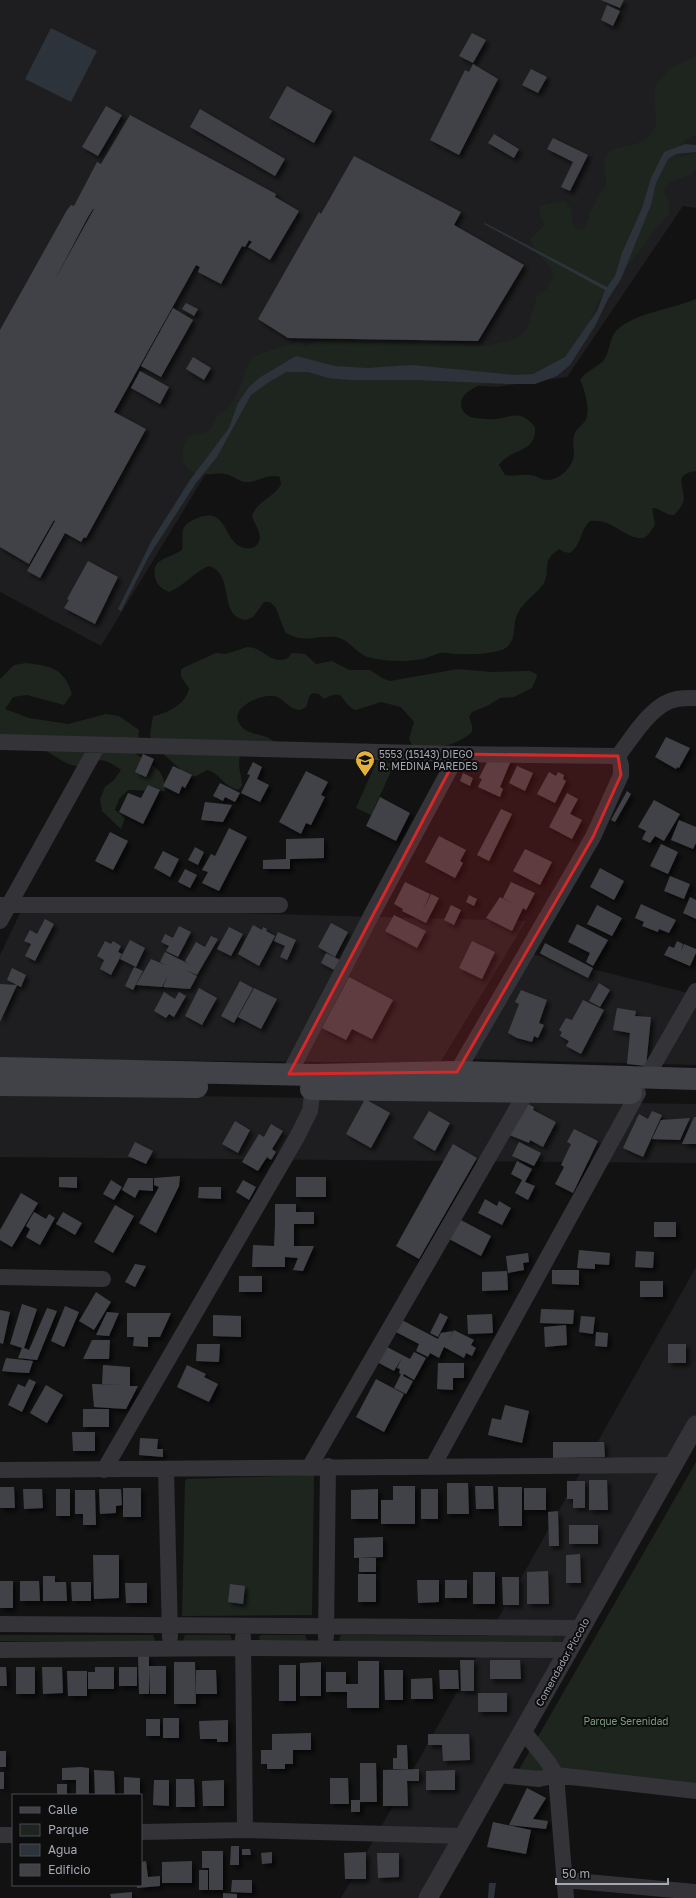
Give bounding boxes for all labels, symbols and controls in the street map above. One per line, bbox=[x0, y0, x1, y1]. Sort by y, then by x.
place label: 5553 (15143) DIEGO R. MEDINA PAREDES bbox=[379, 748, 478, 772]
school or university icon: 5553 (15143) DIEGO R. MEDINA PAREDES bbox=[354, 749, 376, 777]
street label: Comendador Piccolo bbox=[533, 1616, 591, 1708]
park label: Parque Serenidad bbox=[584, 1715, 668, 1727]
legend bbox=[12, 1794, 142, 1886]
text: Calle bbox=[48, 1802, 78, 1817]
text: Parque bbox=[48, 1822, 89, 1837]
text: Agua bbox=[48, 1842, 77, 1857]
scale bar bbox=[556, 1860, 668, 1886]
text: Edificio bbox=[48, 1862, 90, 1877]
text: 50 m bbox=[562, 1866, 590, 1881]

